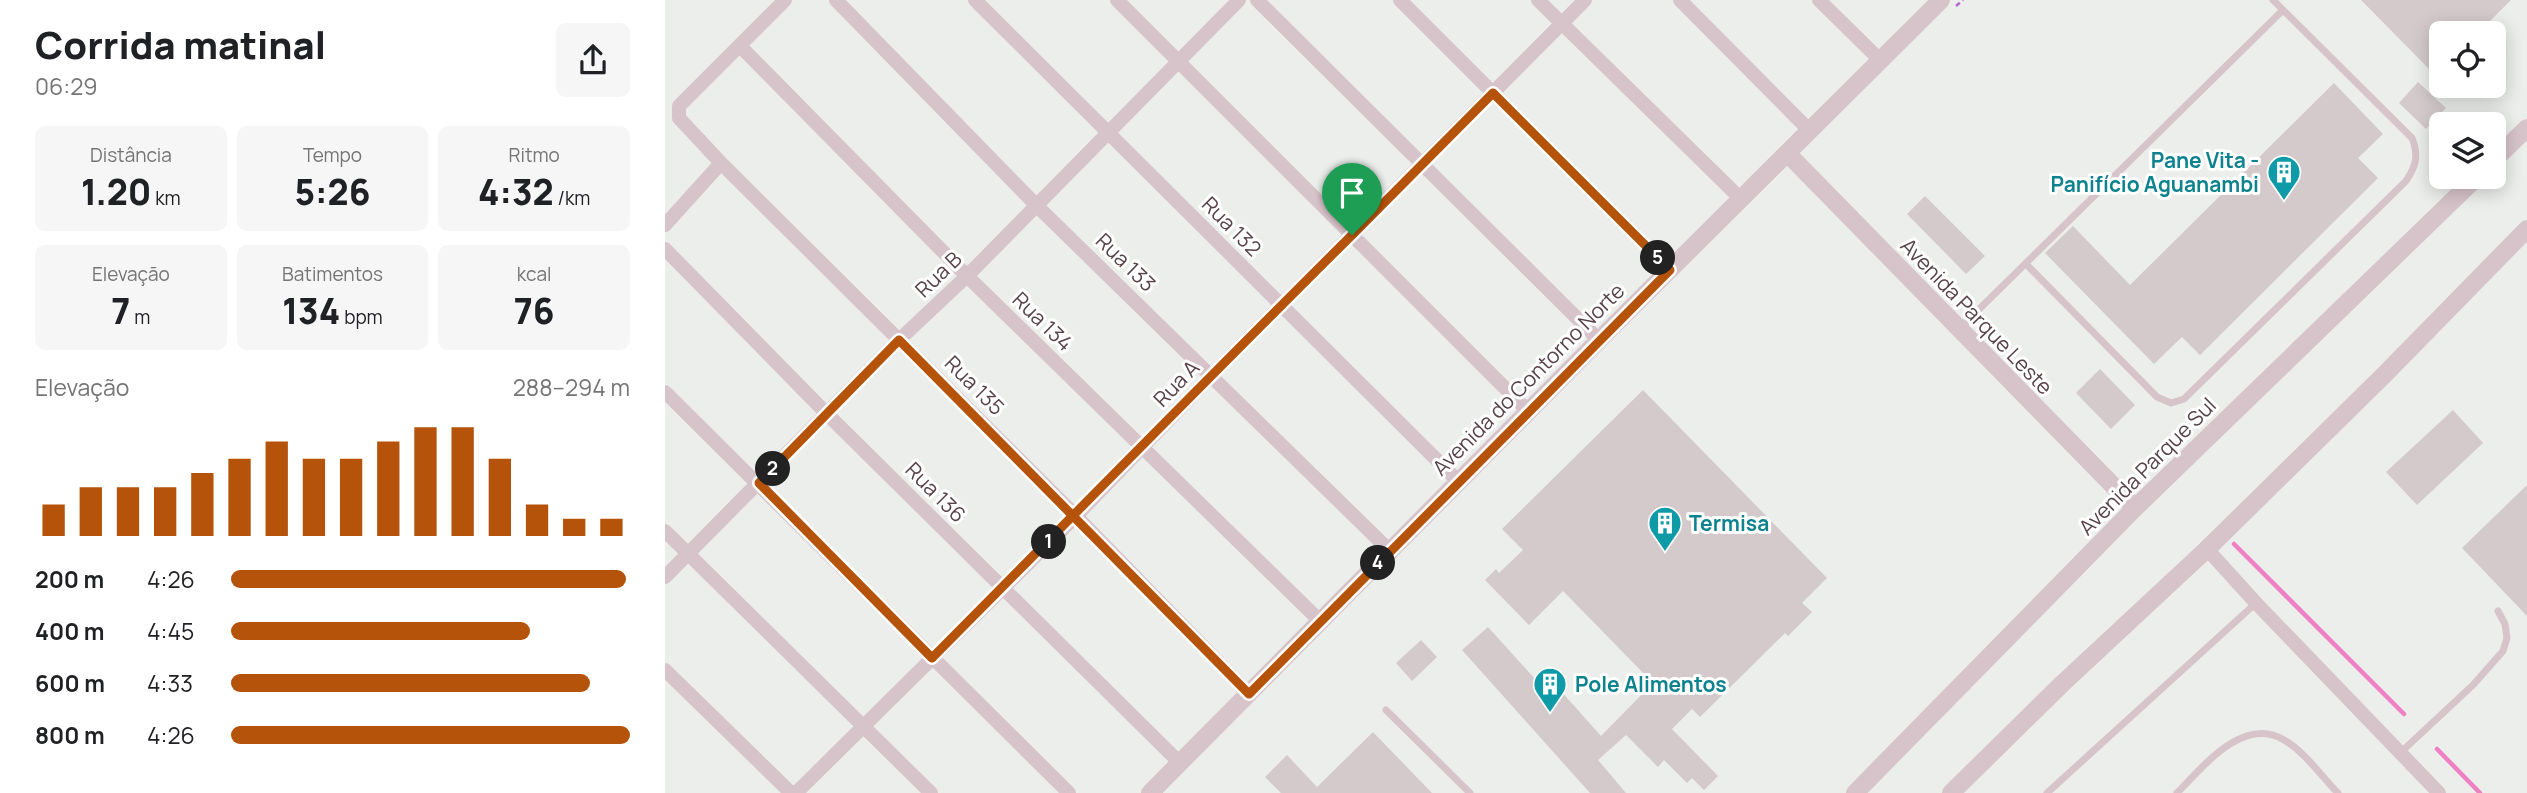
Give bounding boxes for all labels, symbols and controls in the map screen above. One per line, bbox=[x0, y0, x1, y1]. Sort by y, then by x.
text: Corrida matinal bbox=[35, 18, 326, 70]
map controls bbox=[2429, 21, 2506, 189]
button: locate bbox=[2429, 21, 2506, 98]
button: share bbox=[556, 23, 630, 97]
text: 06:29 bbox=[35, 70, 98, 102]
button: layers bbox=[2429, 112, 2506, 189]
text: Distância bbox=[90, 142, 172, 168]
text: Tempo bbox=[303, 142, 362, 168]
text: Ritmo bbox=[509, 142, 560, 168]
place label: Pane Vita - Panifício Aguanambi bbox=[2051, 146, 2259, 198]
building icon: Pane Vita - Panifício Aguanambi bbox=[2265, 153, 2303, 202]
pin bbox=[1322, 163, 1382, 235]
text: 1.20 bbox=[81, 168, 151, 216]
text: 5:26 bbox=[294, 168, 371, 216]
text: 4:32 bbox=[478, 168, 554, 216]
icon: arrive bbox=[1333, 174, 1371, 212]
text: km bbox=[151, 185, 181, 211]
text: /km bbox=[554, 185, 590, 211]
street label: Rua 132 bbox=[1196, 190, 1268, 262]
street label: Rua 133 bbox=[1090, 227, 1162, 297]
street label: Avenida Parque Leste bbox=[1895, 232, 2059, 400]
pin: 5 bbox=[1641, 240, 1675, 276]
text: 5 bbox=[1652, 244, 1663, 270]
street label: Rua B bbox=[909, 245, 967, 303]
text: Elevação bbox=[92, 261, 170, 287]
text: Batimentos bbox=[282, 261, 383, 287]
text: kcal bbox=[517, 261, 552, 287]
street label: Avenida do Contorno Norte bbox=[1426, 277, 1630, 481]
street label: Rua 134 bbox=[1007, 285, 1079, 357]
text: 7 bbox=[111, 287, 130, 335]
text: 134 bbox=[282, 287, 340, 335]
text: 76 bbox=[514, 287, 555, 335]
text: m bbox=[130, 304, 150, 330]
text: bpm bbox=[340, 304, 383, 330]
street label: Rua 135 bbox=[939, 349, 1011, 421]
street label: Rua A bbox=[1147, 354, 1205, 412]
text: Elevação bbox=[35, 371, 129, 403]
text: 288–294 m bbox=[513, 371, 630, 403]
street label: Avenida Parque Sul bbox=[2072, 391, 2222, 541]
pin: 2 bbox=[755, 452, 791, 486]
text: 2 bbox=[767, 455, 778, 481]
street label: Rua 136 bbox=[900, 456, 972, 528]
building icon: Termisa bbox=[1646, 504, 1684, 553]
place label: Termisa bbox=[1689, 509, 1769, 537]
pin: 1 bbox=[1031, 524, 1067, 560]
text: 1 bbox=[1044, 528, 1053, 554]
pin: 4 bbox=[1361, 546, 1395, 580]
text: 4 bbox=[1372, 549, 1383, 575]
text: 200 m bbox=[35, 563, 104, 595]
text: 4:26 bbox=[147, 563, 195, 595]
text: 400 m bbox=[35, 615, 105, 647]
text: 4:45 bbox=[147, 615, 194, 647]
building icon: Pole Alimentos bbox=[1531, 665, 1569, 714]
text: 600 m bbox=[35, 667, 105, 699]
text: 4:33 bbox=[147, 667, 193, 699]
place label: Pole Alimentos bbox=[1575, 670, 1727, 698]
text: 800 m bbox=[35, 719, 105, 751]
text: 4:26 bbox=[147, 719, 195, 751]

